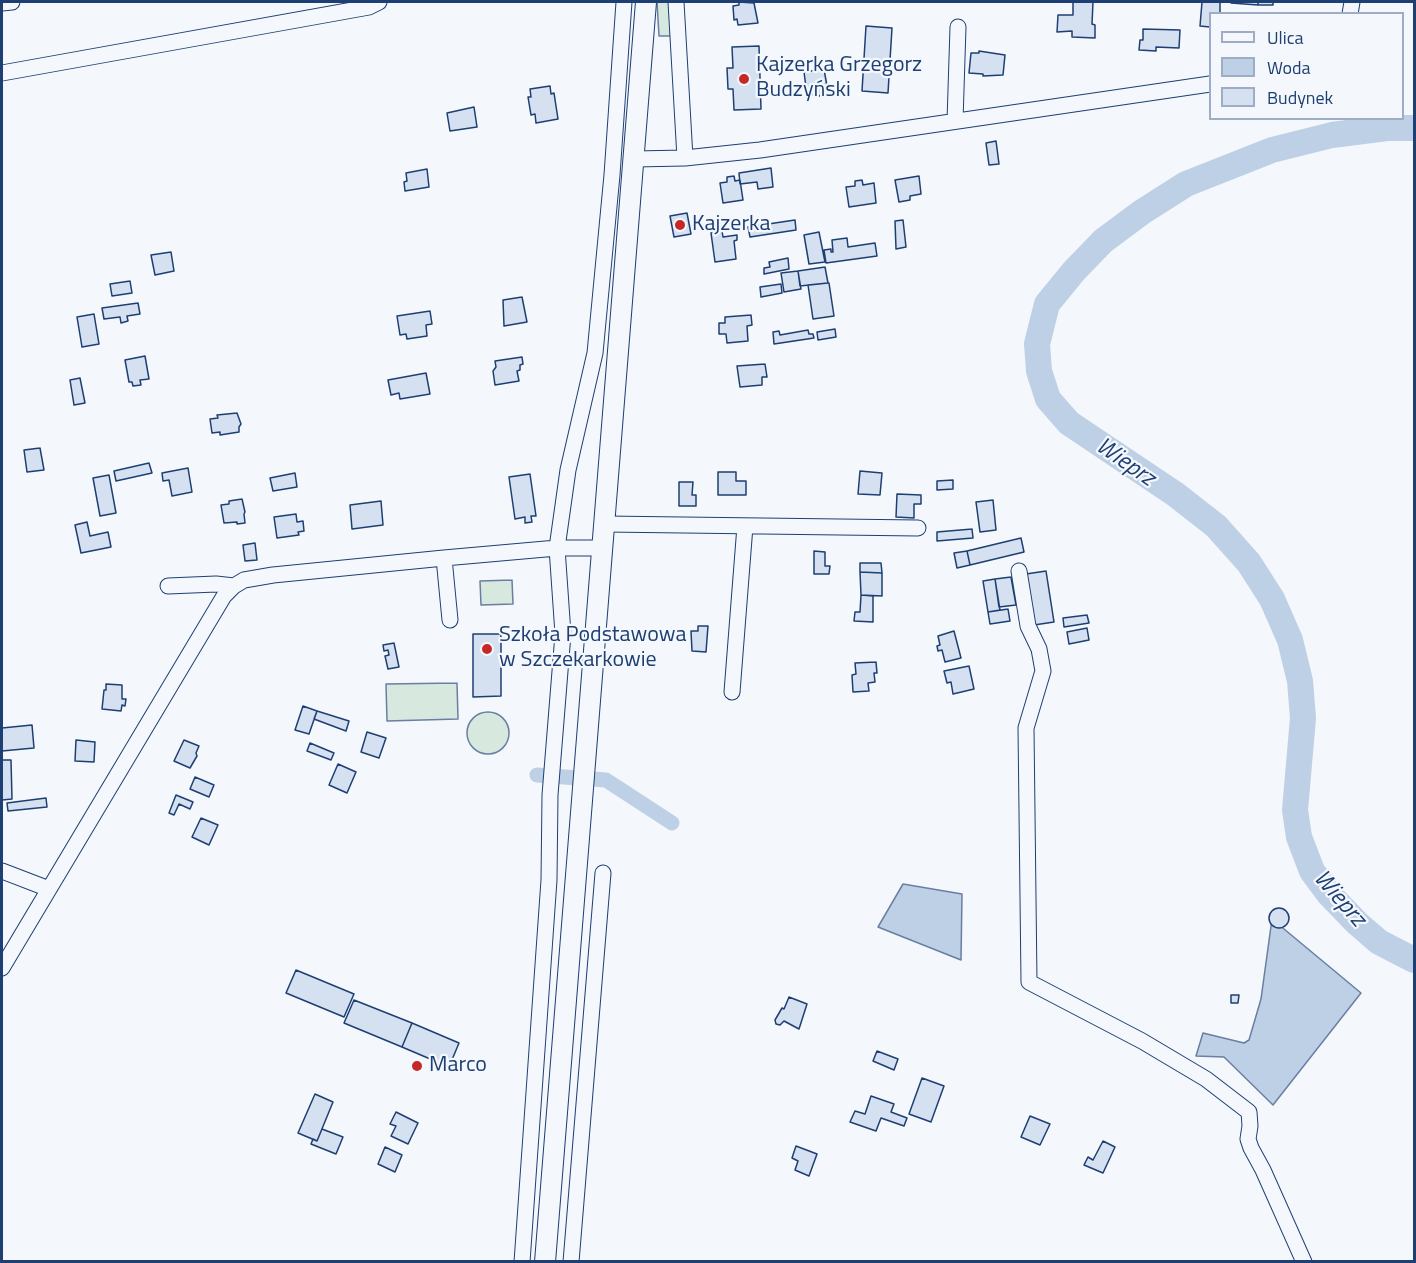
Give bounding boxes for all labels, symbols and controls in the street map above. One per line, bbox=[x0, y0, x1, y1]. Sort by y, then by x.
legend bbox=[1209, 12, 1404, 120]
text: Ulica bbox=[1267, 24, 1304, 51]
place label: Kajzerka Grzegorz Budzyński bbox=[756, 53, 922, 104]
text: Woda bbox=[1267, 54, 1311, 81]
marker: Kajzerka Grzegorz Budzyński bbox=[737, 72, 751, 86]
text: Budynek bbox=[1267, 84, 1333, 111]
place label: Kajzerka bbox=[692, 212, 771, 238]
marker: Kajzerka bbox=[673, 218, 687, 232]
water label: Wieprz bbox=[1090, 432, 1160, 494]
place label: Szkoła Podstawowa w Szczekarkowie bbox=[499, 623, 686, 674]
marker: Szkoła Podstawowa w Szczekarkowie bbox=[480, 642, 494, 656]
water label: Wieprz bbox=[1307, 865, 1371, 933]
place label: Marco bbox=[429, 1053, 487, 1079]
marker: Marco bbox=[410, 1059, 424, 1073]

